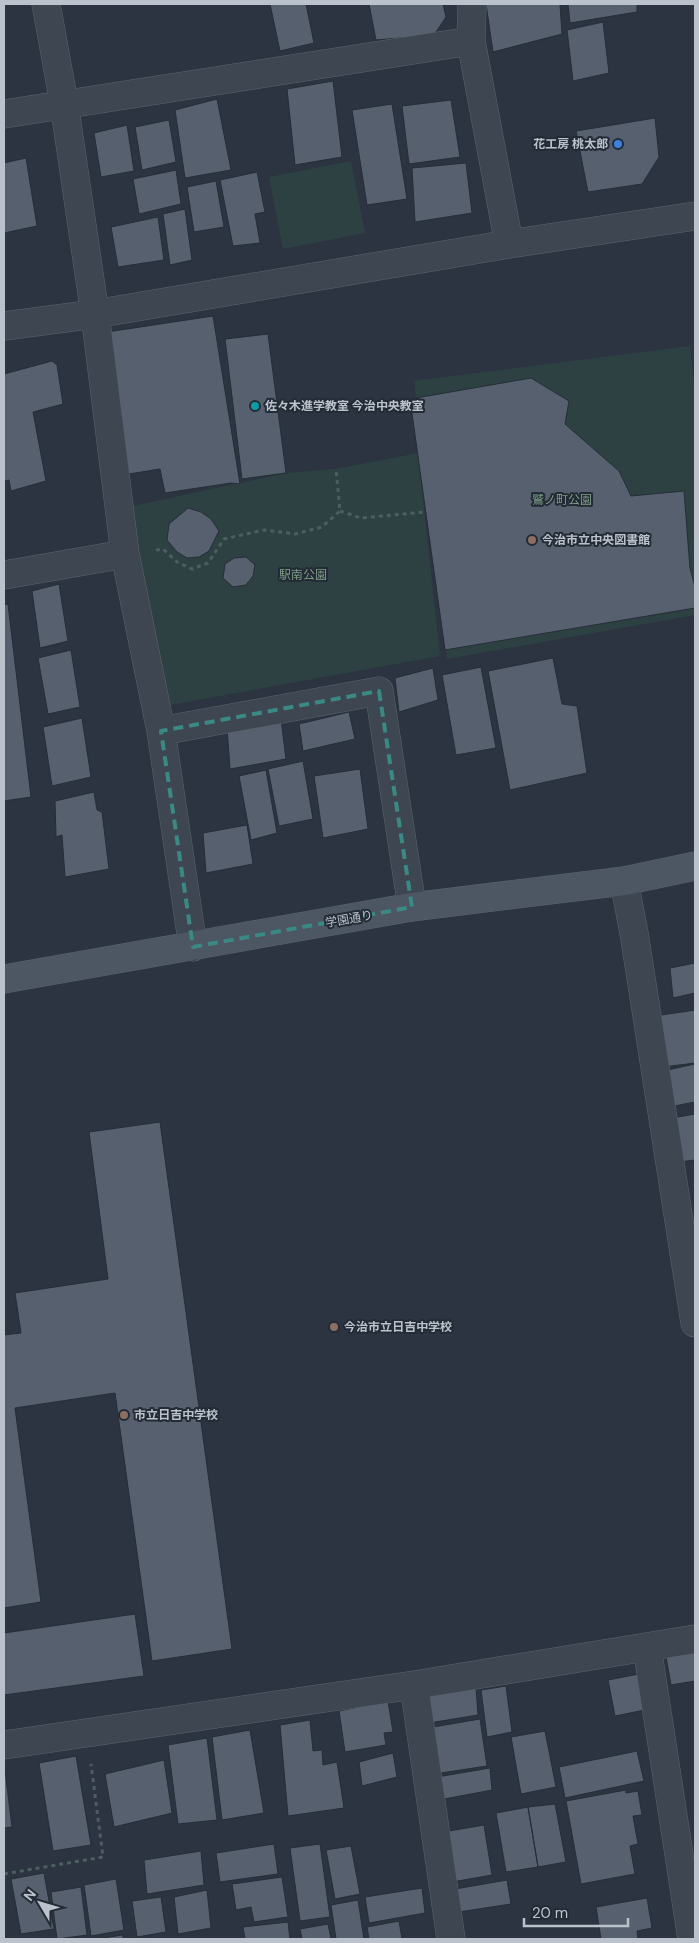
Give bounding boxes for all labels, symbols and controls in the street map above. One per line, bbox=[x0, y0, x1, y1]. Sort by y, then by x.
place label: 花工房 桃太郎 bbox=[533, 136, 608, 152]
marker: 花工房 桃太郎 bbox=[612, 138, 624, 150]
place label: 佐々木進学教室 今治中央教室 bbox=[265, 398, 424, 414]
marker: 佐々木進学教室 今治中央教室 bbox=[249, 400, 261, 412]
park label: 鷲ノ町公園 bbox=[532, 492, 592, 508]
place label: 今治市立中央図書館 bbox=[542, 532, 650, 548]
marker: 今治市立中央図書館 bbox=[526, 534, 538, 546]
park label: 駅南公園 bbox=[279, 567, 327, 583]
street label: 学園通り bbox=[324, 907, 374, 931]
place label: 今治市立日吉中学校 bbox=[344, 1319, 452, 1335]
marker: 今治市立日吉中学校 bbox=[328, 1321, 340, 1333]
place label: 市立日吉中学校 bbox=[134, 1407, 218, 1423]
marker: 市立日吉中学校 bbox=[118, 1409, 130, 1421]
north arrow bbox=[15, 1878, 65, 1928]
text: N bbox=[20, 1885, 40, 1905]
scale bar bbox=[524, 1896, 628, 1928]
text: 20 m bbox=[532, 1903, 568, 1923]

